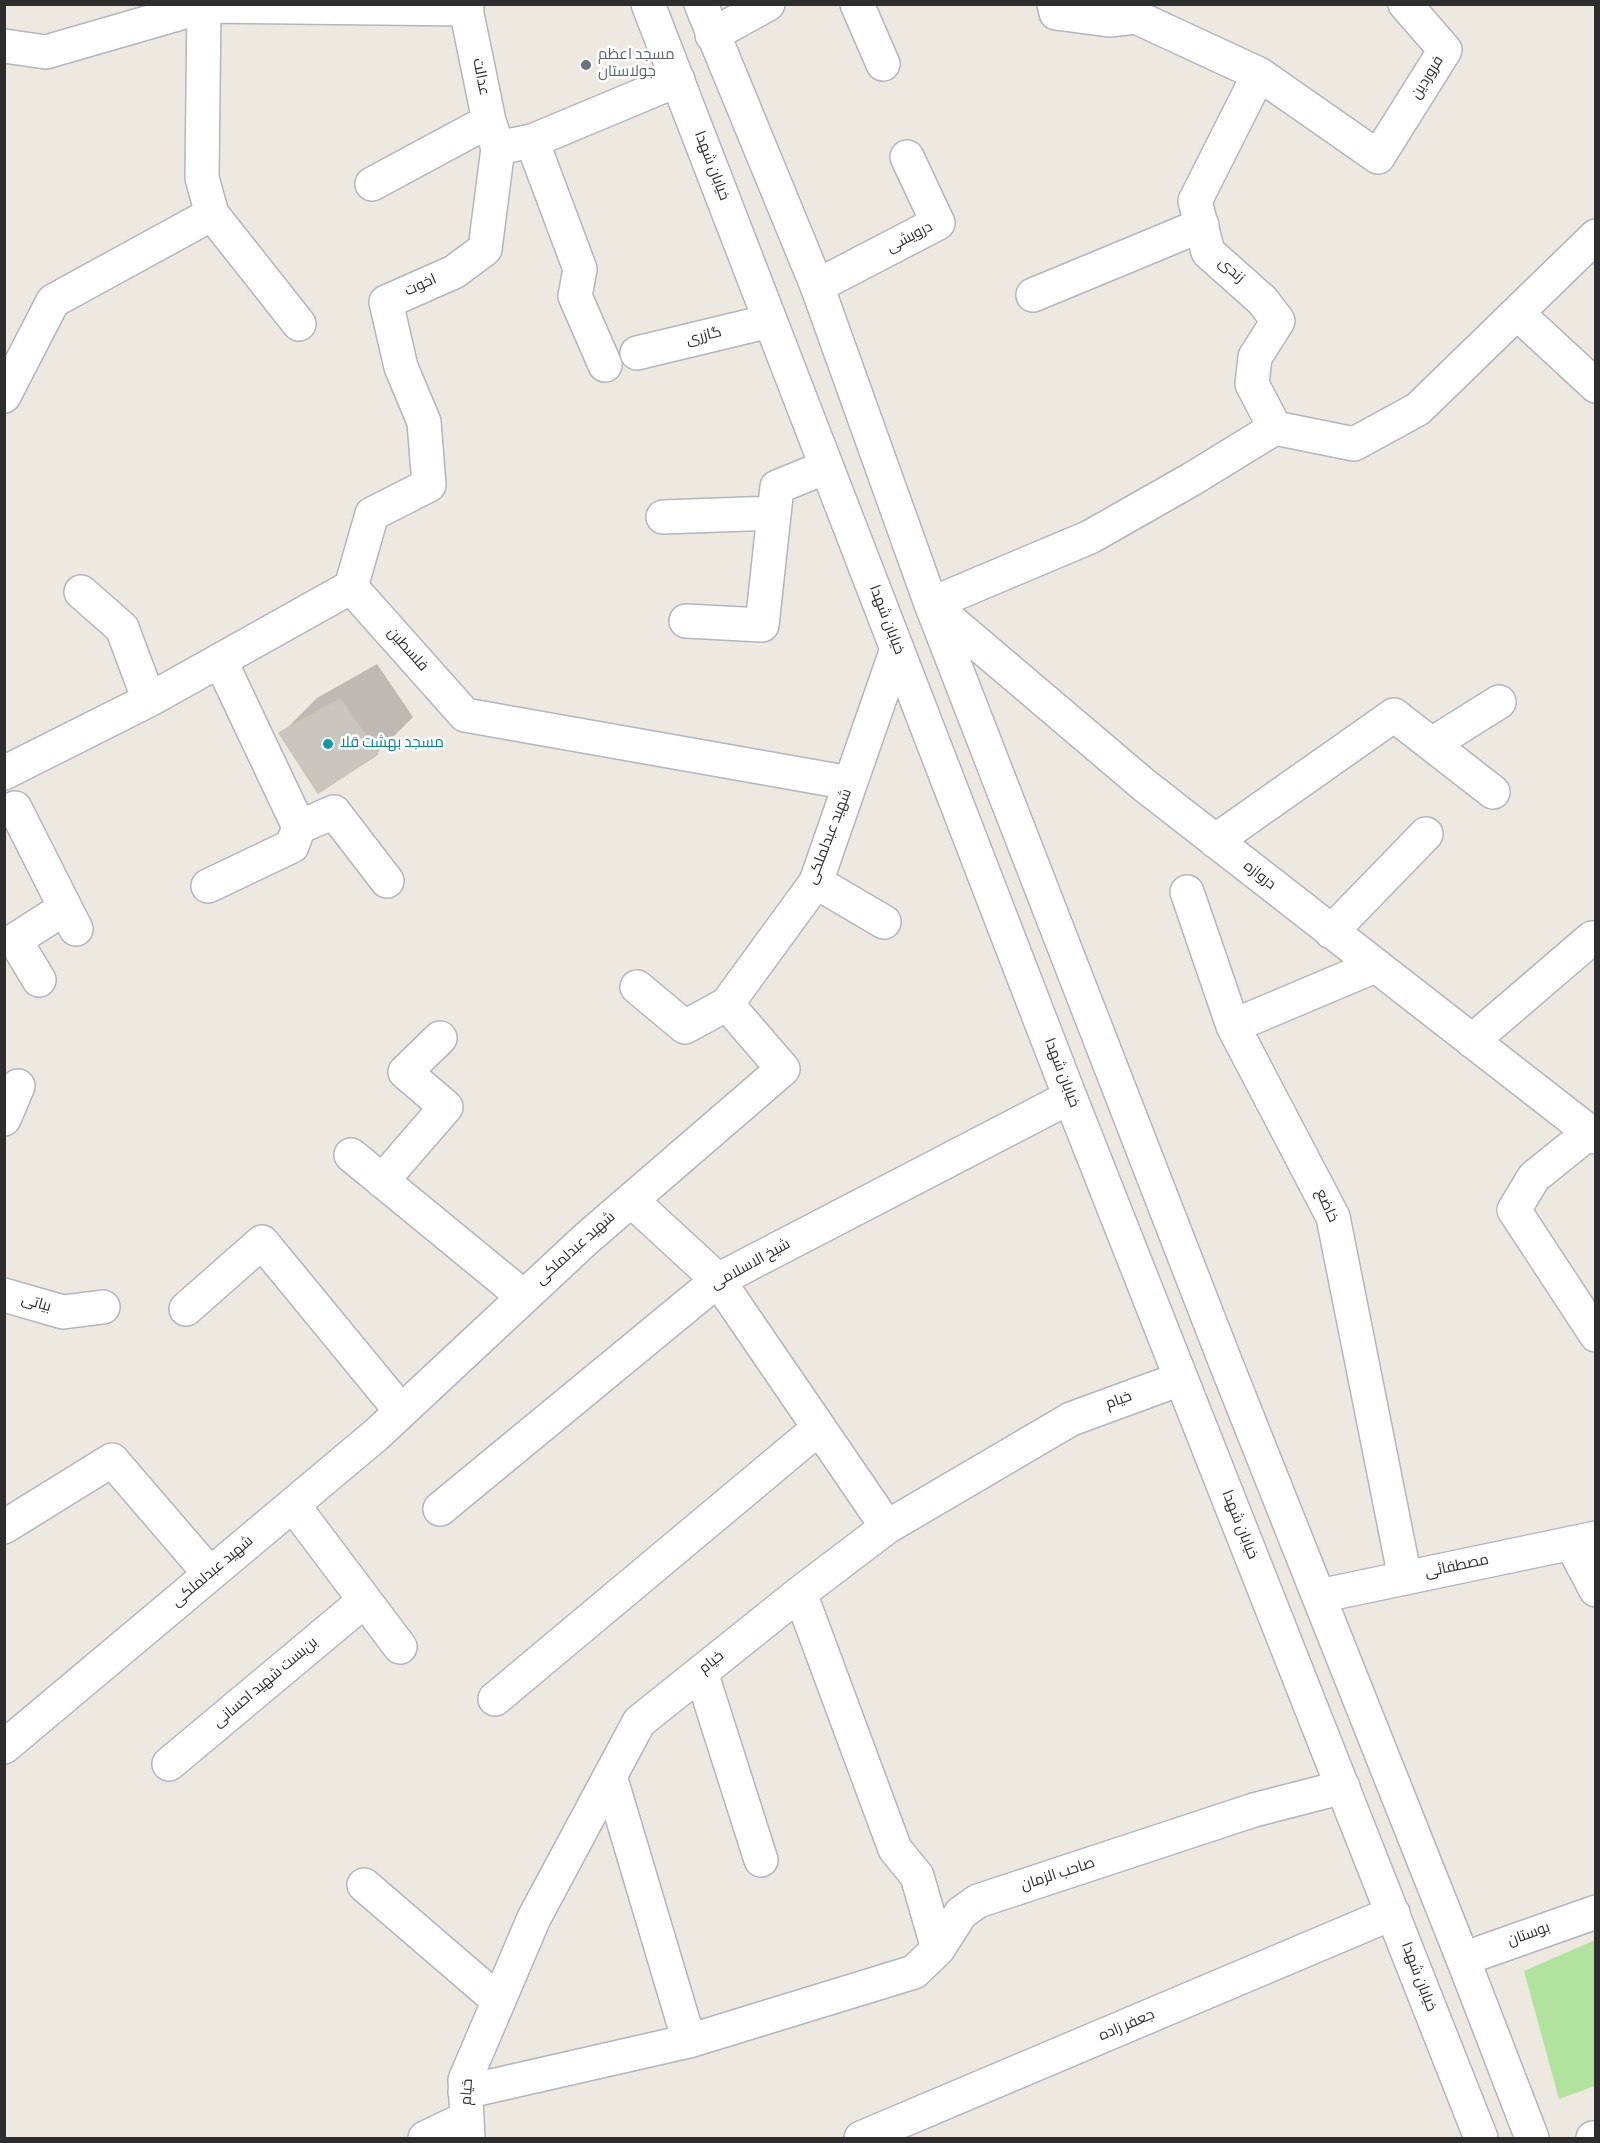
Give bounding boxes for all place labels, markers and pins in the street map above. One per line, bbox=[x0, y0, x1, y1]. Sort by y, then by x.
place label: مسجد اعظم جولاستان bbox=[598, 47, 675, 82]
marker: مسجد اعظم جولاستان bbox=[579, 58, 593, 72]
place label: مسجد بهشت قلا bbox=[340, 735, 444, 753]
marker: مسجد بهشت قلا bbox=[321, 737, 335, 751]

